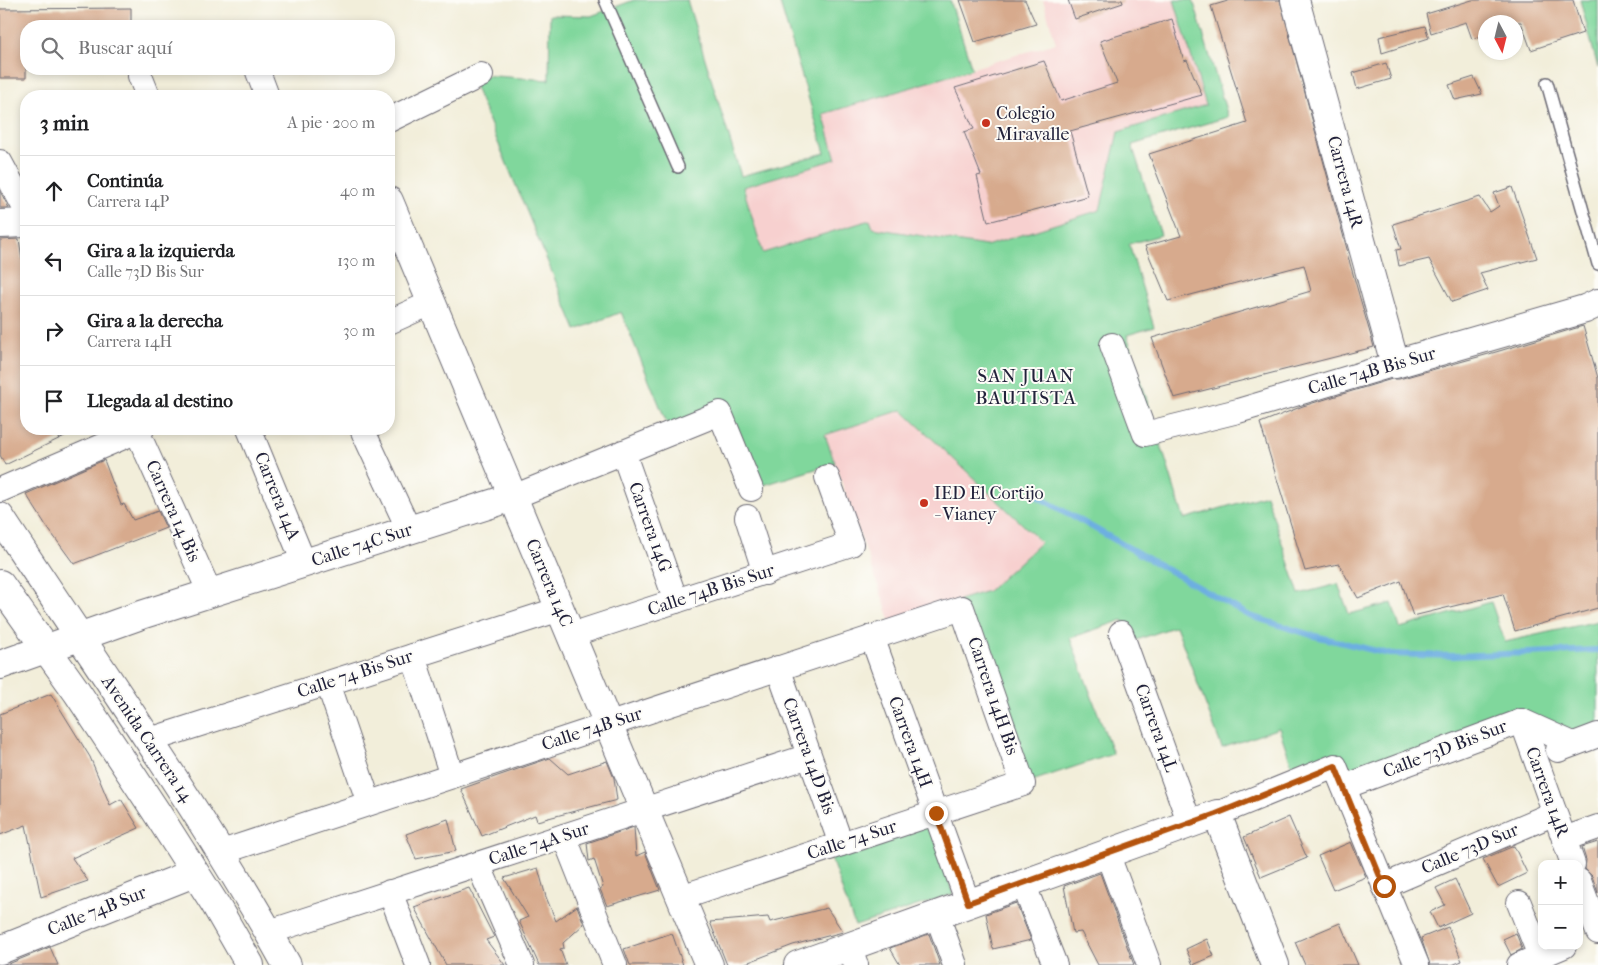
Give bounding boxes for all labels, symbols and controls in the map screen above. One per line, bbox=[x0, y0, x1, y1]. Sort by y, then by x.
north arrow bbox=[1478, 15, 1523, 60]
search box bbox=[20, 20, 395, 75]
icon: search bbox=[38, 34, 66, 62]
text: Buscar aquí bbox=[78, 37, 172, 59]
place label: Colegio Miravalle bbox=[996, 103, 1069, 145]
text: 3 min bbox=[40, 111, 89, 135]
text: A pie · 200 m bbox=[287, 113, 375, 132]
marker: Colegio Miravalle bbox=[980, 117, 992, 129]
street label: Carrera 14R bbox=[1323, 134, 1368, 231]
text: Continúa bbox=[87, 170, 163, 192]
icon: ahead bbox=[40, 177, 68, 205]
text: 40 m bbox=[340, 181, 375, 200]
text: Carrera 14P bbox=[87, 192, 169, 211]
text: Gira a la izquierda bbox=[87, 240, 234, 262]
icon: left bbox=[40, 247, 68, 275]
text: 130 m bbox=[337, 251, 375, 270]
text: Calle 73D Bis Sur bbox=[87, 262, 204, 281]
text: Gira a la derecha bbox=[87, 310, 223, 332]
icon: right bbox=[40, 317, 68, 345]
text: 30 m bbox=[343, 321, 375, 340]
text: Carrera 14H bbox=[87, 332, 172, 351]
street label: Calle 74B Bis Sur bbox=[1306, 343, 1439, 399]
district label: SAN JUAN BAUTISTA bbox=[975, 365, 1077, 409]
icon: arrive bbox=[40, 387, 68, 415]
text: Llegada al destino bbox=[87, 390, 233, 412]
street label: Carrera 14A bbox=[250, 449, 304, 543]
street label: Carrera 14 Bis bbox=[141, 457, 205, 565]
street label: Carrera 14G bbox=[624, 479, 676, 575]
place label: IED El Cortijo - Vianey bbox=[934, 483, 1044, 525]
marker: IED El Cortijo - Vianey bbox=[918, 497, 930, 509]
street label: Calle 74C Sur bbox=[309, 519, 415, 571]
street label: Carrera 14C bbox=[521, 536, 577, 630]
street label: Calle 74B Bis Sur bbox=[645, 560, 777, 620]
street label: Carrera 14H Bis bbox=[963, 634, 1023, 758]
street label: Calle 74 Bis Sur bbox=[295, 645, 416, 703]
street label: Avenida Carrera 14 bbox=[96, 671, 197, 806]
street label: Carrera 14L bbox=[1130, 681, 1182, 775]
street label: Carrera 14H bbox=[884, 693, 936, 791]
street label: Carrera 14D Bis bbox=[778, 695, 840, 818]
street label: Calle 74B Sur bbox=[539, 703, 645, 755]
street label: Calle 73D Bis Sur bbox=[1380, 716, 1510, 782]
street label: Carrera 14R bbox=[1521, 744, 1573, 841]
route end bbox=[925, 802, 948, 825]
street label: Calle 74 Sur bbox=[805, 816, 900, 864]
street label: Calle 74A Sur bbox=[486, 818, 592, 870]
street label: Calle 73D Sur bbox=[1418, 819, 1522, 879]
map controls bbox=[1538, 860, 1583, 950]
button: + bbox=[1538, 860, 1583, 905]
route start bbox=[1373, 875, 1396, 898]
street label: Calle 74B Sur bbox=[45, 882, 150, 940]
button: − bbox=[1538, 905, 1583, 950]

